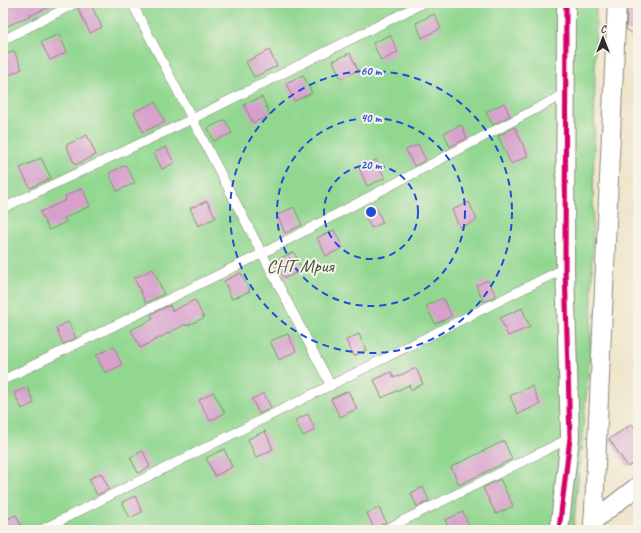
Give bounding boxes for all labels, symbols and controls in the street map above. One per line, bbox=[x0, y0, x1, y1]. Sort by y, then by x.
north arrow bbox=[583, 18, 623, 58]
text: С bbox=[600, 21, 607, 35]
text: 60 m bbox=[361, 63, 383, 79]
text: 40 m bbox=[361, 110, 382, 126]
text: 20 m bbox=[361, 157, 382, 173]
centre of rings bbox=[364, 205, 378, 219]
park label: СНТ Мрия bbox=[267, 254, 336, 278]

